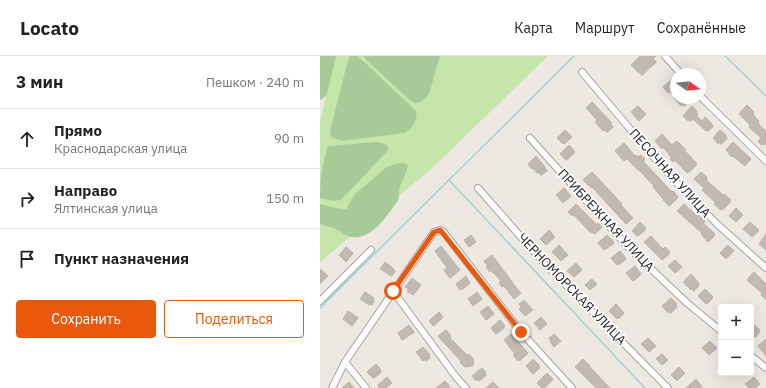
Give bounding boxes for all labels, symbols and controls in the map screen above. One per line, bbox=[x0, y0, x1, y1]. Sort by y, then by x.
text: Locato bbox=[20, 16, 79, 40]
text: Карта bbox=[514, 19, 553, 37]
text: Маршрут bbox=[575, 19, 635, 37]
text: Сохранённые bbox=[657, 19, 746, 37]
north arrow bbox=[670, 68, 706, 104]
text: 3 мин bbox=[16, 71, 63, 93]
text: Пешком · 240 m bbox=[206, 74, 304, 91]
text: Прямо bbox=[54, 121, 102, 140]
street label: ПЕСОЧНАЯ УЛИЦА bbox=[626, 125, 715, 222]
icon: ahead bbox=[16, 128, 38, 150]
text: 90 m bbox=[274, 130, 304, 147]
text: Краснодарская улица bbox=[54, 140, 187, 157]
street label: ПРИБРЕЖНАЯ УЛИЦА bbox=[554, 165, 659, 275]
text: Направо bbox=[54, 181, 117, 200]
icon: right bbox=[16, 188, 38, 210]
text: 150 m bbox=[266, 190, 304, 207]
text: Ялтинская улица bbox=[54, 200, 158, 217]
street label: ЧЕРНОМОРСКАЯ УЛИЦА bbox=[514, 229, 630, 349]
icon: arrive bbox=[16, 248, 38, 270]
text: Пункт назначения bbox=[54, 249, 189, 268]
route start bbox=[384, 282, 402, 300]
button: Сохранить bbox=[16, 300, 156, 338]
button: Поделиться bbox=[164, 300, 304, 338]
map controls bbox=[718, 304, 754, 376]
button: + bbox=[718, 304, 754, 340]
route end bbox=[512, 323, 530, 341]
button: − bbox=[718, 340, 754, 376]

